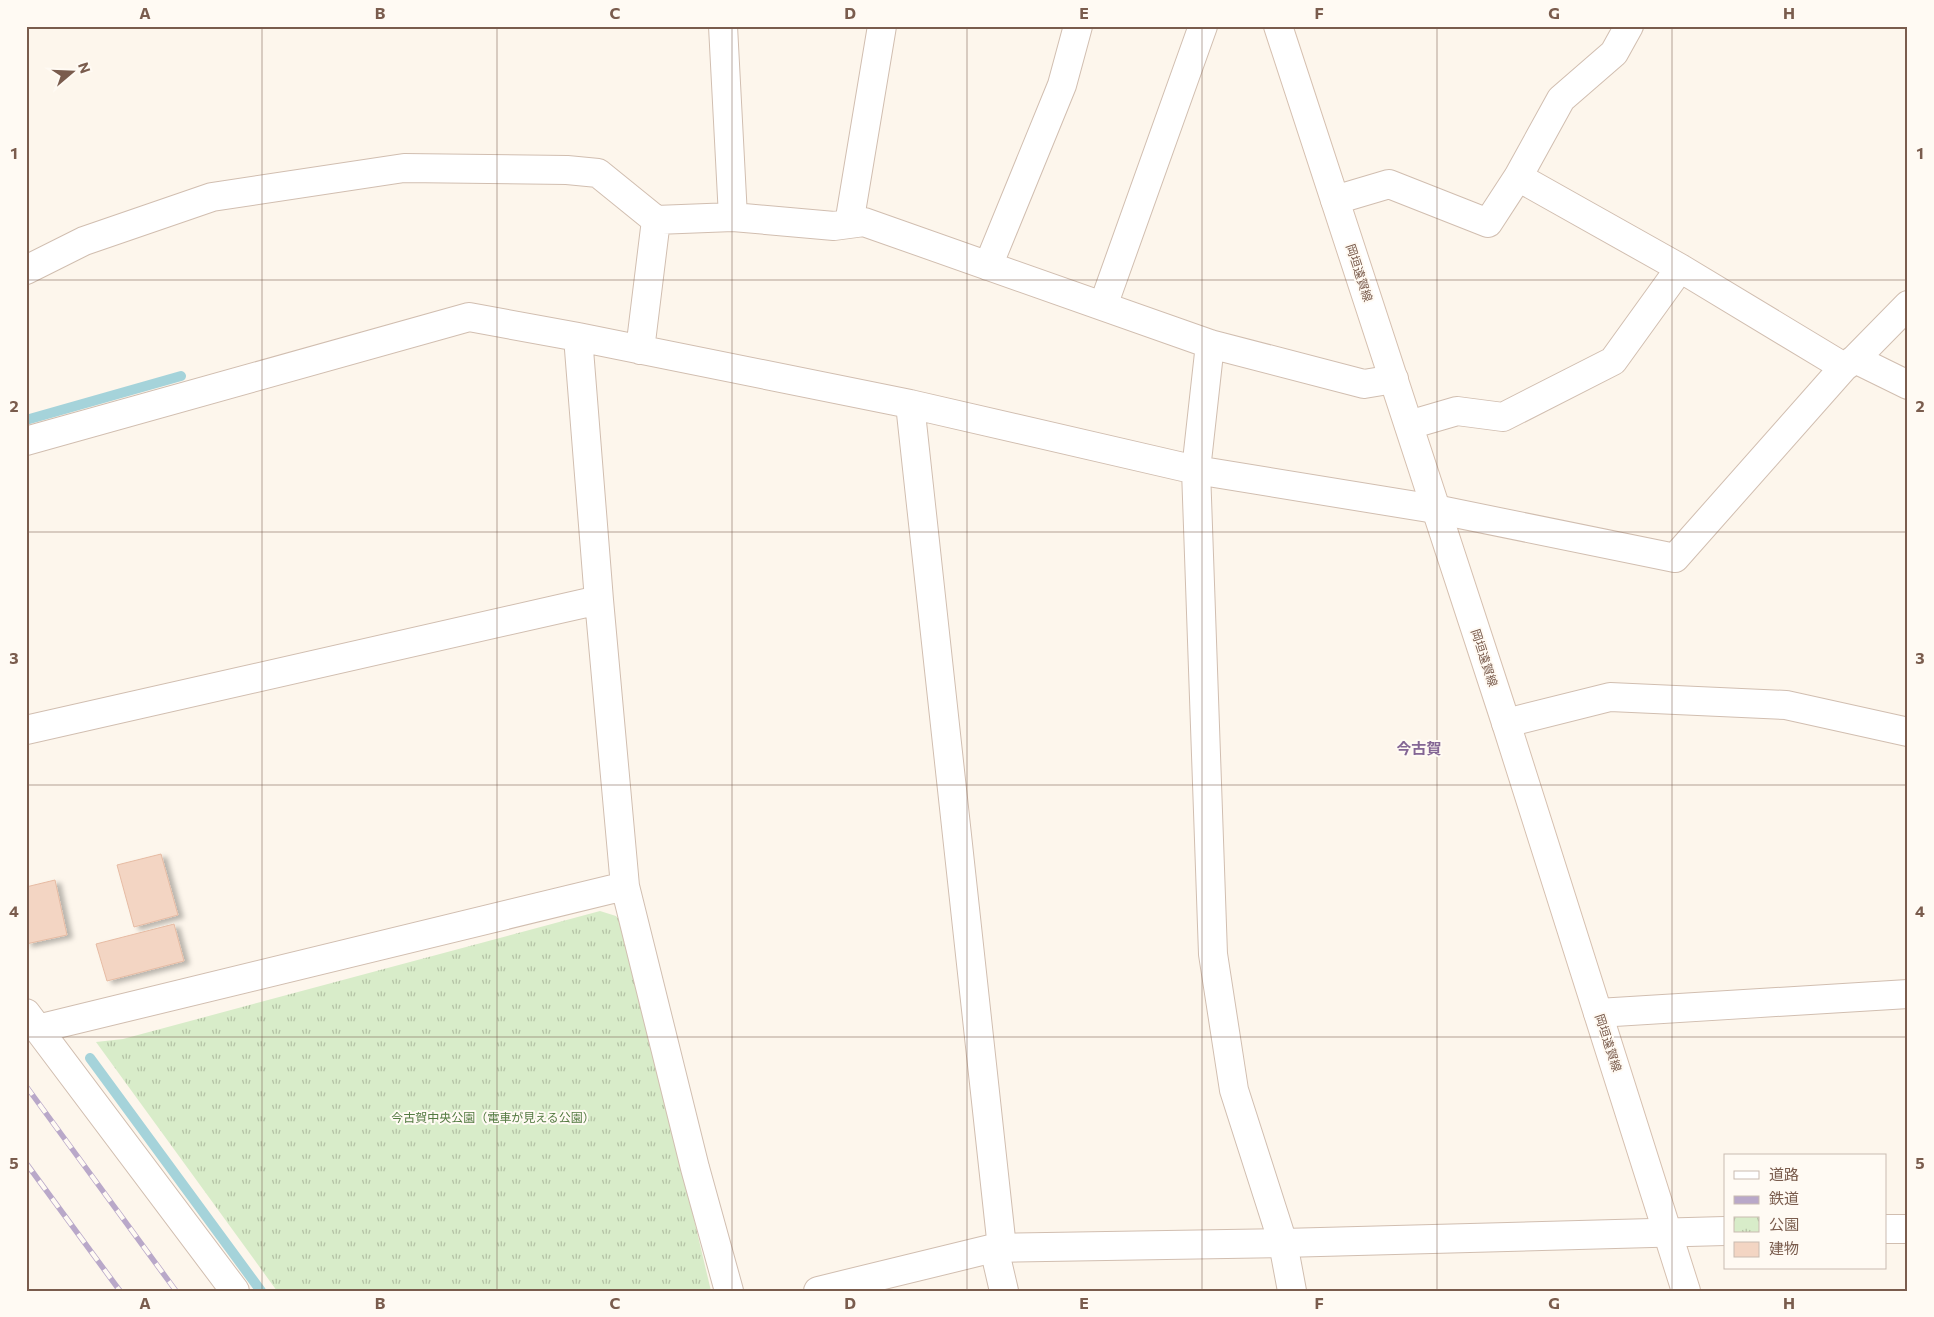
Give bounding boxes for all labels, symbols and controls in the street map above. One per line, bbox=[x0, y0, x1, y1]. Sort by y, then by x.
text: A bbox=[139, 3, 151, 22]
text: B bbox=[375, 3, 386, 22]
text: C bbox=[610, 3, 621, 22]
text: D bbox=[844, 3, 856, 22]
text: E bbox=[1079, 3, 1089, 22]
text: F bbox=[1314, 3, 1324, 22]
text: G bbox=[1548, 3, 1560, 22]
text: H bbox=[1783, 3, 1795, 22]
north arrow bbox=[48, 48, 98, 98]
text: N bbox=[75, 60, 95, 75]
text: 1 bbox=[10, 143, 18, 162]
text: 1 bbox=[1916, 143, 1924, 162]
street label: 岡垣遠賀線 bbox=[1344, 242, 1376, 303]
text: 2 bbox=[9, 396, 19, 415]
text: 2 bbox=[1915, 396, 1925, 415]
street label: 岡垣遠賀線 bbox=[1469, 627, 1501, 688]
text: 3 bbox=[9, 648, 19, 667]
text: 3 bbox=[1915, 648, 1925, 667]
district label: 今古賀 bbox=[1396, 739, 1442, 757]
text: 4 bbox=[9, 901, 19, 920]
text: 4 bbox=[1915, 901, 1925, 920]
street label: 岡垣遠賀線 bbox=[1593, 1012, 1625, 1073]
park label: 今古賀中央公園（電車が見える公園） bbox=[391, 1110, 595, 1124]
text: 5 bbox=[9, 1153, 19, 1172]
text: 5 bbox=[1915, 1153, 1925, 1172]
legend bbox=[1724, 1154, 1886, 1270]
text: 道路 bbox=[1769, 1165, 1799, 1183]
text: 鉄道 bbox=[1769, 1189, 1799, 1207]
text: 公園 bbox=[1769, 1215, 1799, 1233]
text: 建物 bbox=[1769, 1239, 1799, 1257]
text: A bbox=[139, 1293, 151, 1312]
text: B bbox=[375, 1293, 386, 1312]
text: C bbox=[610, 1293, 621, 1312]
text: D bbox=[844, 1293, 856, 1312]
text: E bbox=[1079, 1293, 1089, 1312]
text: F bbox=[1314, 1293, 1324, 1312]
text: G bbox=[1548, 1293, 1560, 1312]
text: H bbox=[1783, 1293, 1795, 1312]

